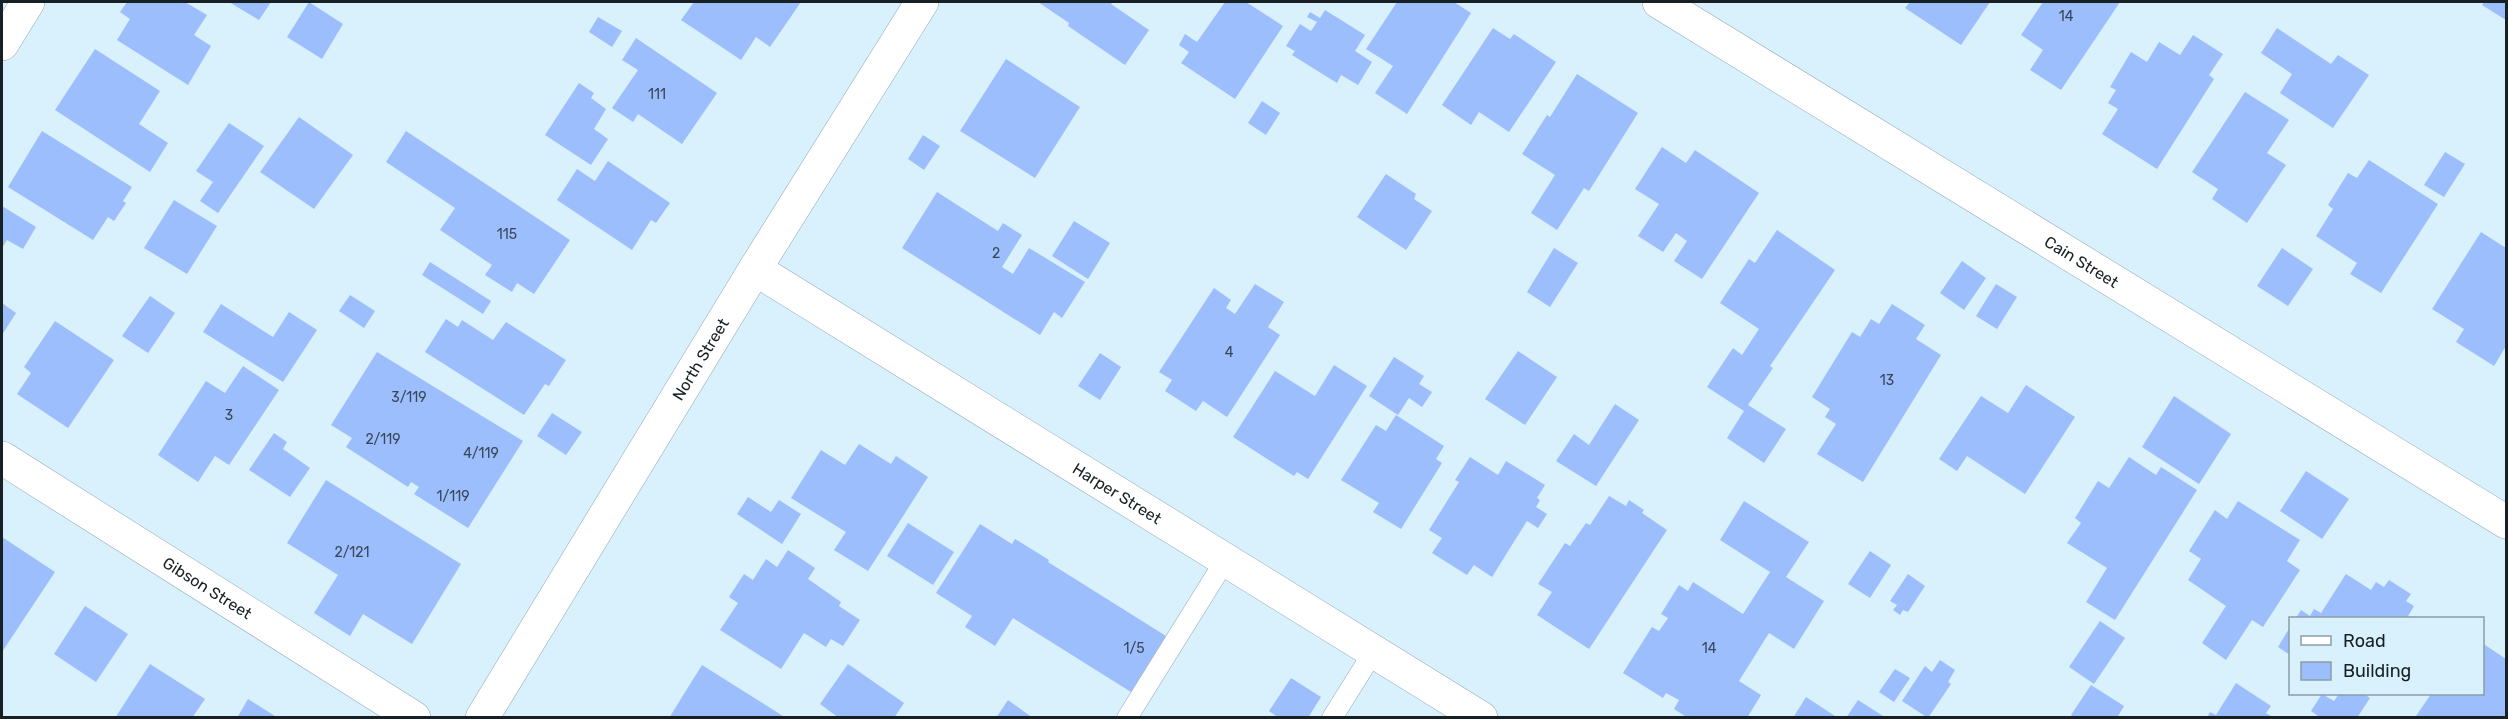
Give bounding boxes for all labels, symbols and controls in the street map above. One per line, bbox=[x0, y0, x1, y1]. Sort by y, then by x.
house number: 14 bbox=[2059, 8, 2074, 25]
house number: 111 bbox=[648, 86, 666, 103]
house number: 115 bbox=[497, 226, 517, 243]
street label: Cain Street bbox=[2041, 232, 2122, 292]
house number: 2 bbox=[992, 245, 1000, 262]
street label: North Street bbox=[668, 315, 733, 404]
house number: 4 bbox=[1225, 344, 1234, 361]
house number: 13 bbox=[1880, 372, 1894, 389]
house number: 3/119 bbox=[391, 389, 427, 406]
house number: 3 bbox=[225, 407, 233, 424]
house number: 2/119 bbox=[365, 431, 401, 448]
house number: 4/119 bbox=[463, 445, 499, 462]
street label: Harper Street bbox=[1069, 459, 1165, 528]
house number: 1/119 bbox=[437, 488, 469, 505]
house number: 2/121 bbox=[334, 544, 370, 561]
street label: Gibson Street bbox=[159, 553, 255, 623]
legend bbox=[2289, 617, 2484, 695]
text: Road bbox=[2343, 630, 2386, 652]
house number: 1/5 bbox=[1124, 640, 1145, 657]
house number: 14 bbox=[1702, 640, 1717, 657]
text: Building bbox=[2343, 660, 2411, 682]

